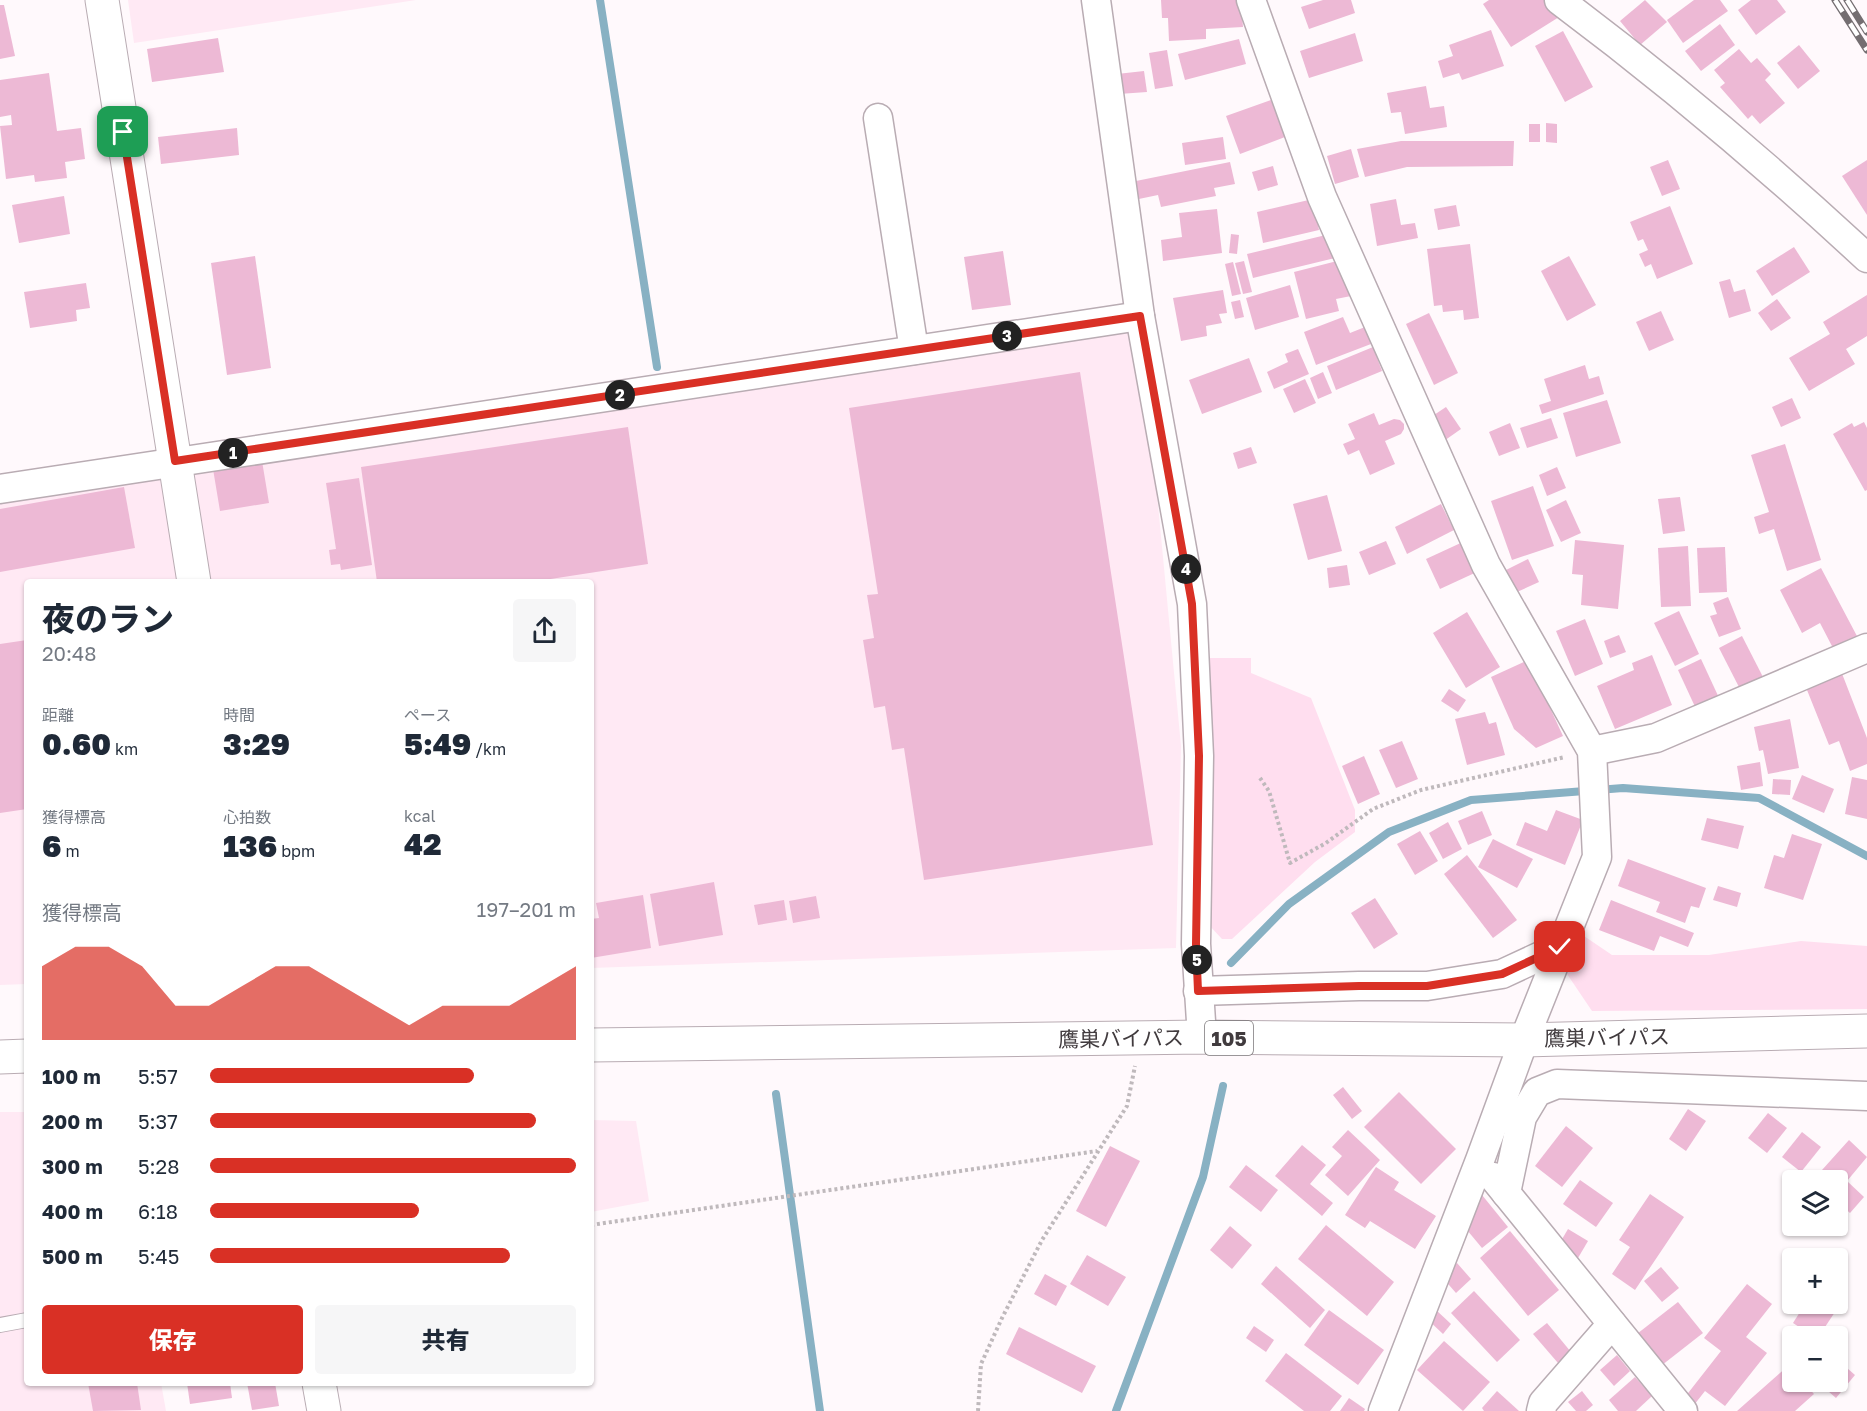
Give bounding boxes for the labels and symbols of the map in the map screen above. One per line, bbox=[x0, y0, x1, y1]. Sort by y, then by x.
pin bbox=[97, 106, 148, 157]
pin: 3 bbox=[992, 321, 1022, 351]
pin: 2 bbox=[605, 380, 635, 410]
pin: 1 bbox=[218, 438, 248, 468]
pin: 4 bbox=[1171, 554, 1201, 584]
pin bbox=[1534, 921, 1585, 972]
pin: 5 bbox=[1182, 945, 1212, 975]
road number: 105 bbox=[1205, 1021, 1253, 1055]
street label: 鷹巣バイパス bbox=[1544, 1023, 1670, 1051]
street label: 鷹巣バイパス bbox=[1058, 1024, 1184, 1052]

